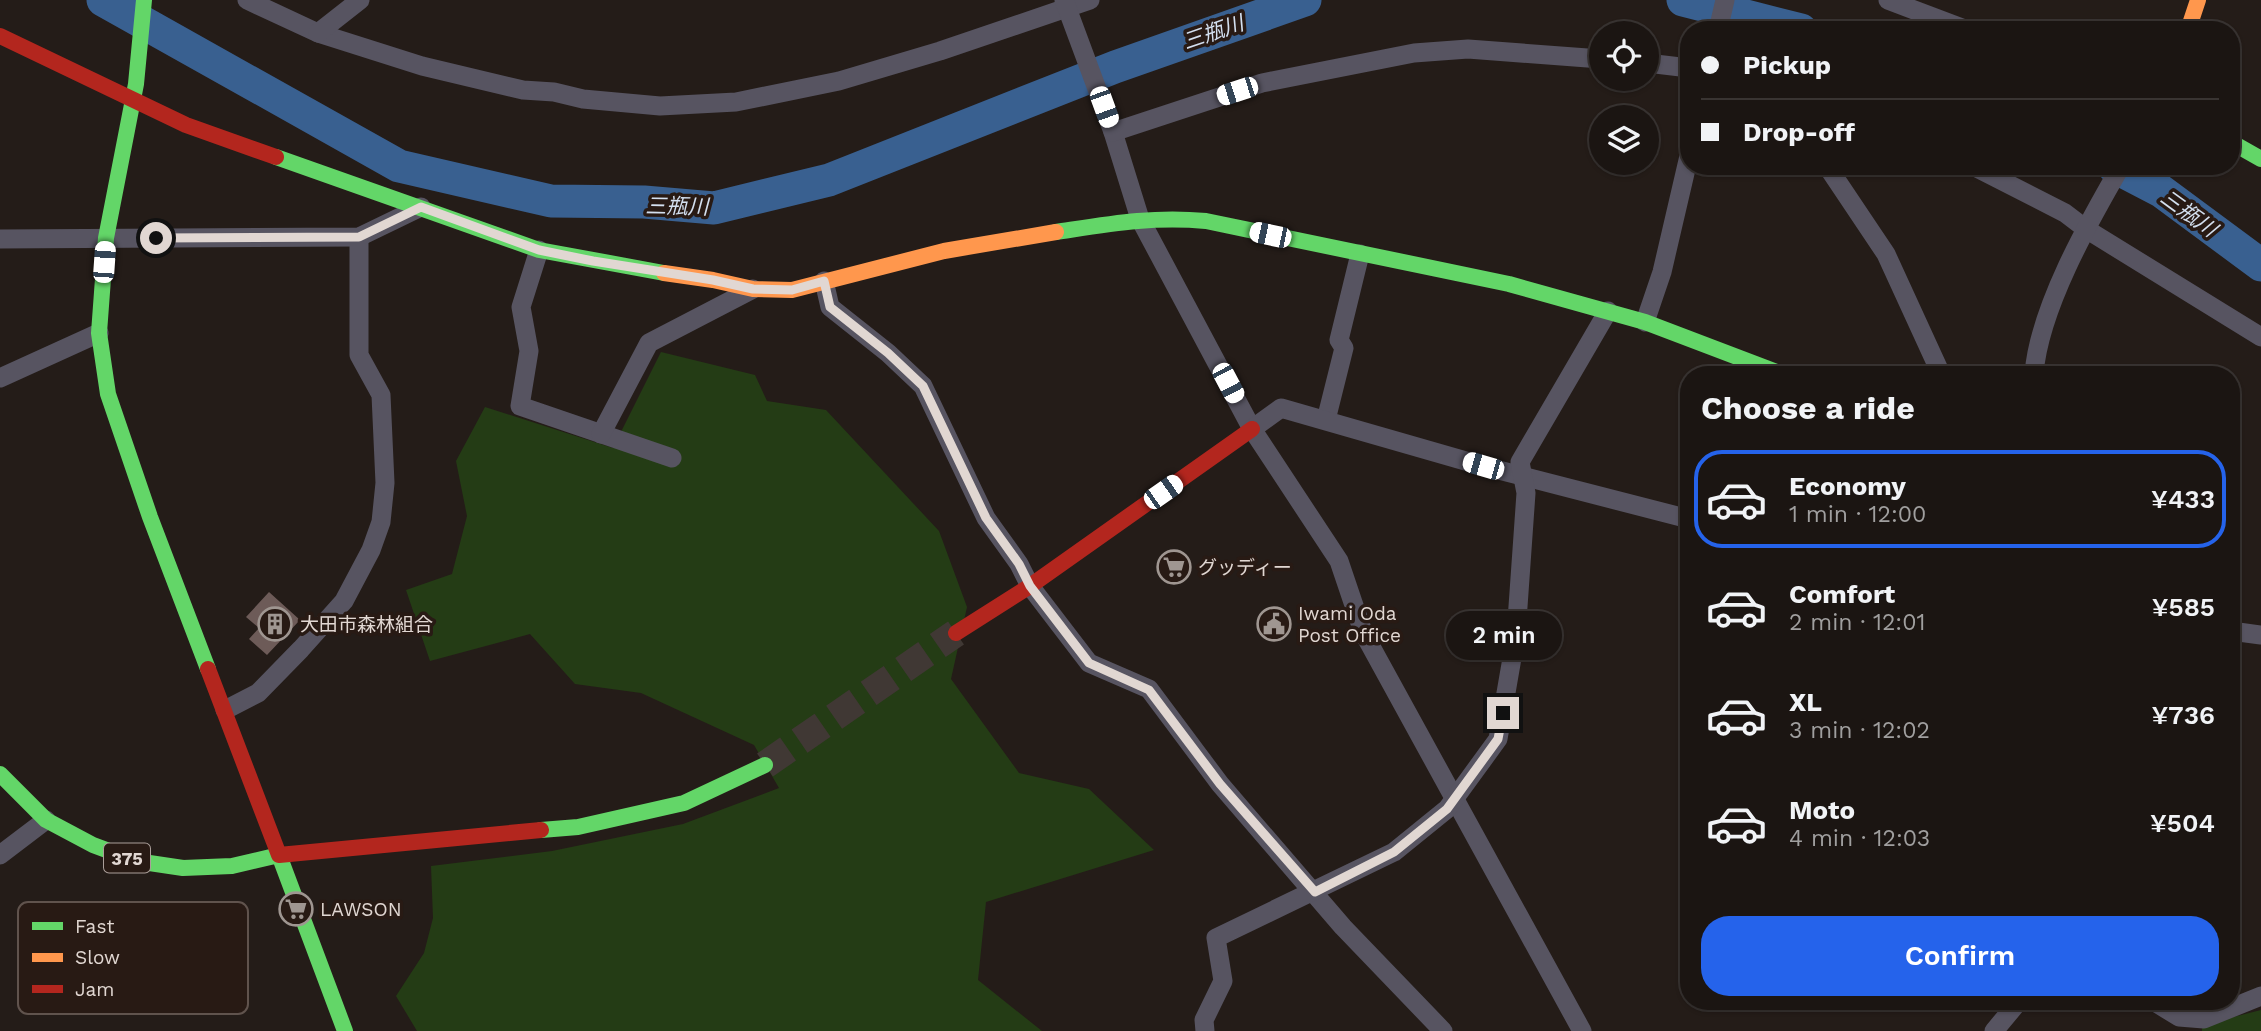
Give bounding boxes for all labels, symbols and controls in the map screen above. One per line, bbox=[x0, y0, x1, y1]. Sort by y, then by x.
water label: 三瓶川 bbox=[1179, 9, 1249, 54]
map controls bbox=[1589, 21, 1659, 175]
button: locate bbox=[1589, 21, 1659, 91]
text: Pickup bbox=[1743, 50, 1831, 80]
car bbox=[1214, 75, 1261, 107]
car bbox=[1087, 84, 1122, 130]
button: layers bbox=[1589, 105, 1659, 175]
text: Drop-off bbox=[1743, 117, 1855, 147]
water label: 三瓶川 bbox=[2156, 184, 2223, 243]
water label: 三瓶川 bbox=[645, 193, 711, 219]
car bbox=[1248, 220, 1293, 250]
route start bbox=[140, 222, 172, 254]
car bbox=[93, 240, 116, 284]
car bbox=[1209, 360, 1248, 406]
text: Choose a ride bbox=[1701, 389, 1915, 427]
car bbox=[1460, 450, 1507, 482]
icon: car bbox=[1705, 468, 1768, 531]
car bbox=[1140, 471, 1187, 513]
text: Economy bbox=[1789, 471, 1906, 501]
text: ¥433 bbox=[2151, 484, 2215, 514]
text: 1 min · 12:00 bbox=[1789, 501, 1926, 528]
supermarket icon: グッディー bbox=[1155, 548, 1193, 586]
place label: グッディー bbox=[1198, 556, 1292, 579]
icon: car bbox=[1705, 576, 1768, 639]
text: Comfort bbox=[1789, 579, 1895, 609]
text: ¥585 bbox=[2152, 592, 2215, 622]
place label: Iwami Oda Post Office bbox=[1298, 602, 1401, 647]
building icon: 大田市森林組合 bbox=[256, 605, 294, 643]
public building icon: Iwami Oda Post Office bbox=[1255, 605, 1293, 643]
text: 2 min · 12:01 bbox=[1789, 609, 1925, 636]
callout: 2 min bbox=[1445, 612, 1561, 660]
place label: 大田市森林組合 bbox=[300, 613, 433, 636]
text: 2 min bbox=[1472, 622, 1536, 649]
icon: car bbox=[1705, 684, 1768, 747]
text: XL bbox=[1789, 687, 1822, 717]
route end bbox=[1487, 697, 1519, 729]
text: ¥736 bbox=[2152, 700, 2215, 730]
text: 3 min · 12:02 bbox=[1789, 717, 1930, 744]
icon: car bbox=[1705, 792, 1768, 855]
text: Moto bbox=[1789, 795, 1855, 825]
text: ¥504 bbox=[2150, 808, 2215, 838]
text: 4 min · 12:03 bbox=[1789, 825, 1930, 852]
road number: 375 bbox=[104, 844, 150, 872]
supermarket icon: LAWSON bbox=[277, 890, 315, 928]
place label: LAWSON bbox=[320, 898, 402, 921]
legend bbox=[18, 902, 248, 1014]
text: Fast bbox=[75, 915, 114, 938]
button: Confirm bbox=[1701, 916, 2219, 996]
text: Slow bbox=[75, 946, 120, 969]
text: Jam bbox=[75, 978, 114, 1001]

